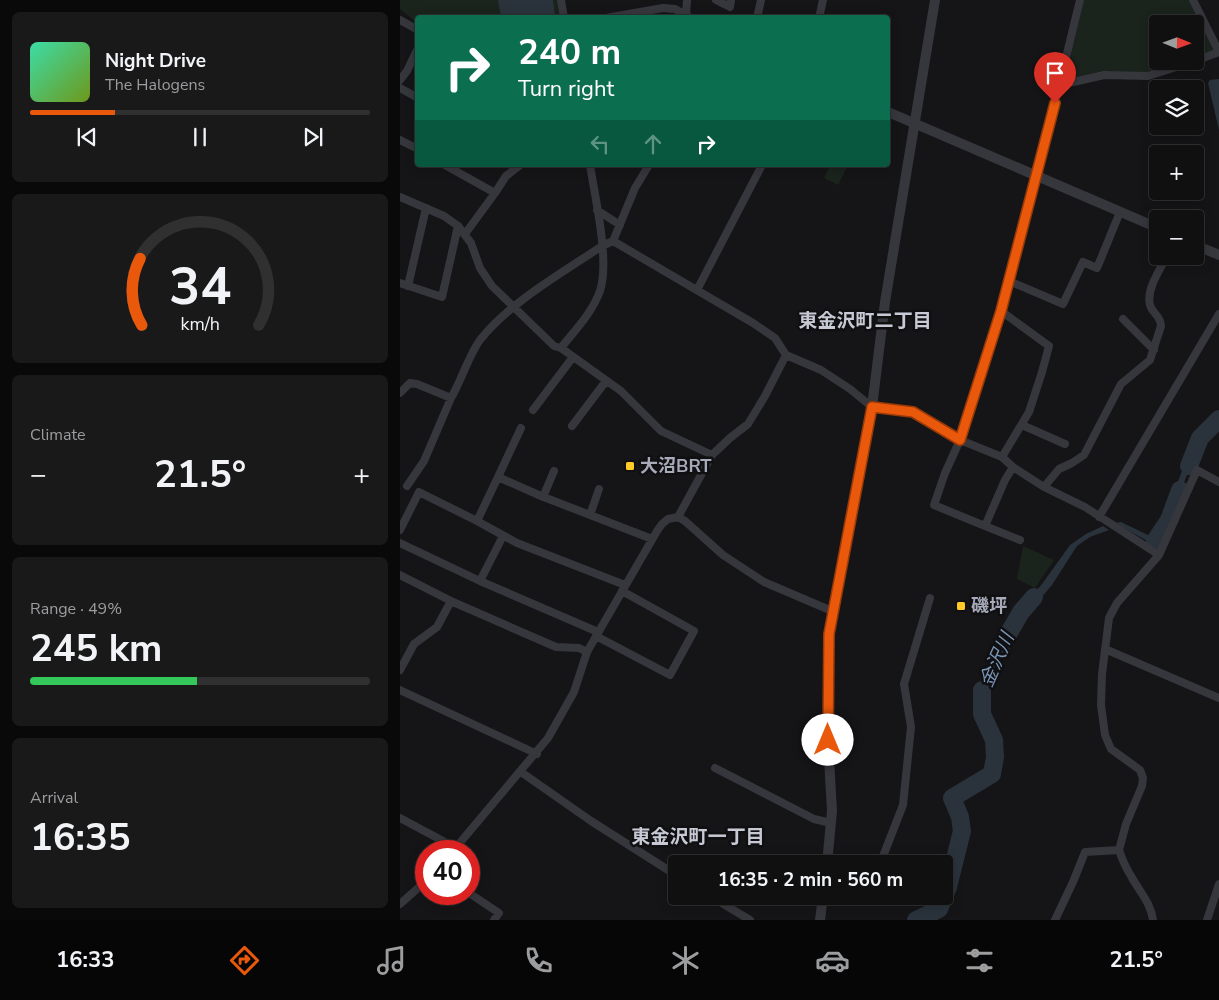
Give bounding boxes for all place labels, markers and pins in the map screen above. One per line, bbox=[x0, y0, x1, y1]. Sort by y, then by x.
pin bbox=[1034, 52, 1076, 103]
place label: 大沼BRT bbox=[640, 454, 712, 478]
marker: 大沼BRT bbox=[624, 460, 636, 472]
place label: 磯坪 bbox=[971, 594, 1007, 618]
marker: 磯坪 bbox=[955, 600, 967, 612]

